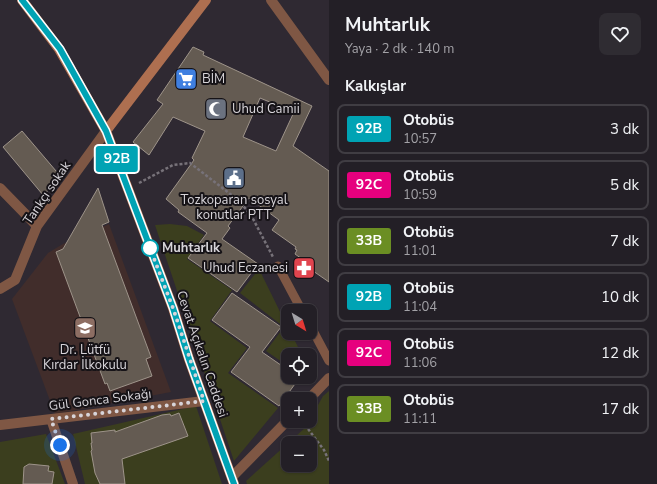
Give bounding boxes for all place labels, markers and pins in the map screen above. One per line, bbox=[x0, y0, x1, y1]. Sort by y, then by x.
supermarket icon: BİM bbox=[173, 66, 199, 92]
place label: BİM bbox=[202, 69, 225, 88]
mosque icon: Uhud Camii bbox=[203, 96, 229, 122]
place label: Uhud Camii bbox=[232, 100, 300, 118]
public building icon: Tozkoparan sosyal konutlar PTT bbox=[221, 165, 247, 191]
place label: Tozkoparan sosyal konutlar PTT bbox=[180, 191, 288, 224]
marker: Muhtarlık bbox=[141, 239, 159, 257]
place label: Muhtarlık bbox=[162, 239, 221, 257]
pharmacy icon: Uhud Eczanesi bbox=[291, 255, 317, 281]
place label: Uhud Eczanesi bbox=[203, 259, 288, 277]
school or university icon: Dr. Lütfü Kırdar İlkokulu bbox=[72, 315, 98, 341]
place label: Dr. Lütfü Kırdar İlkokulu bbox=[43, 341, 127, 374]

